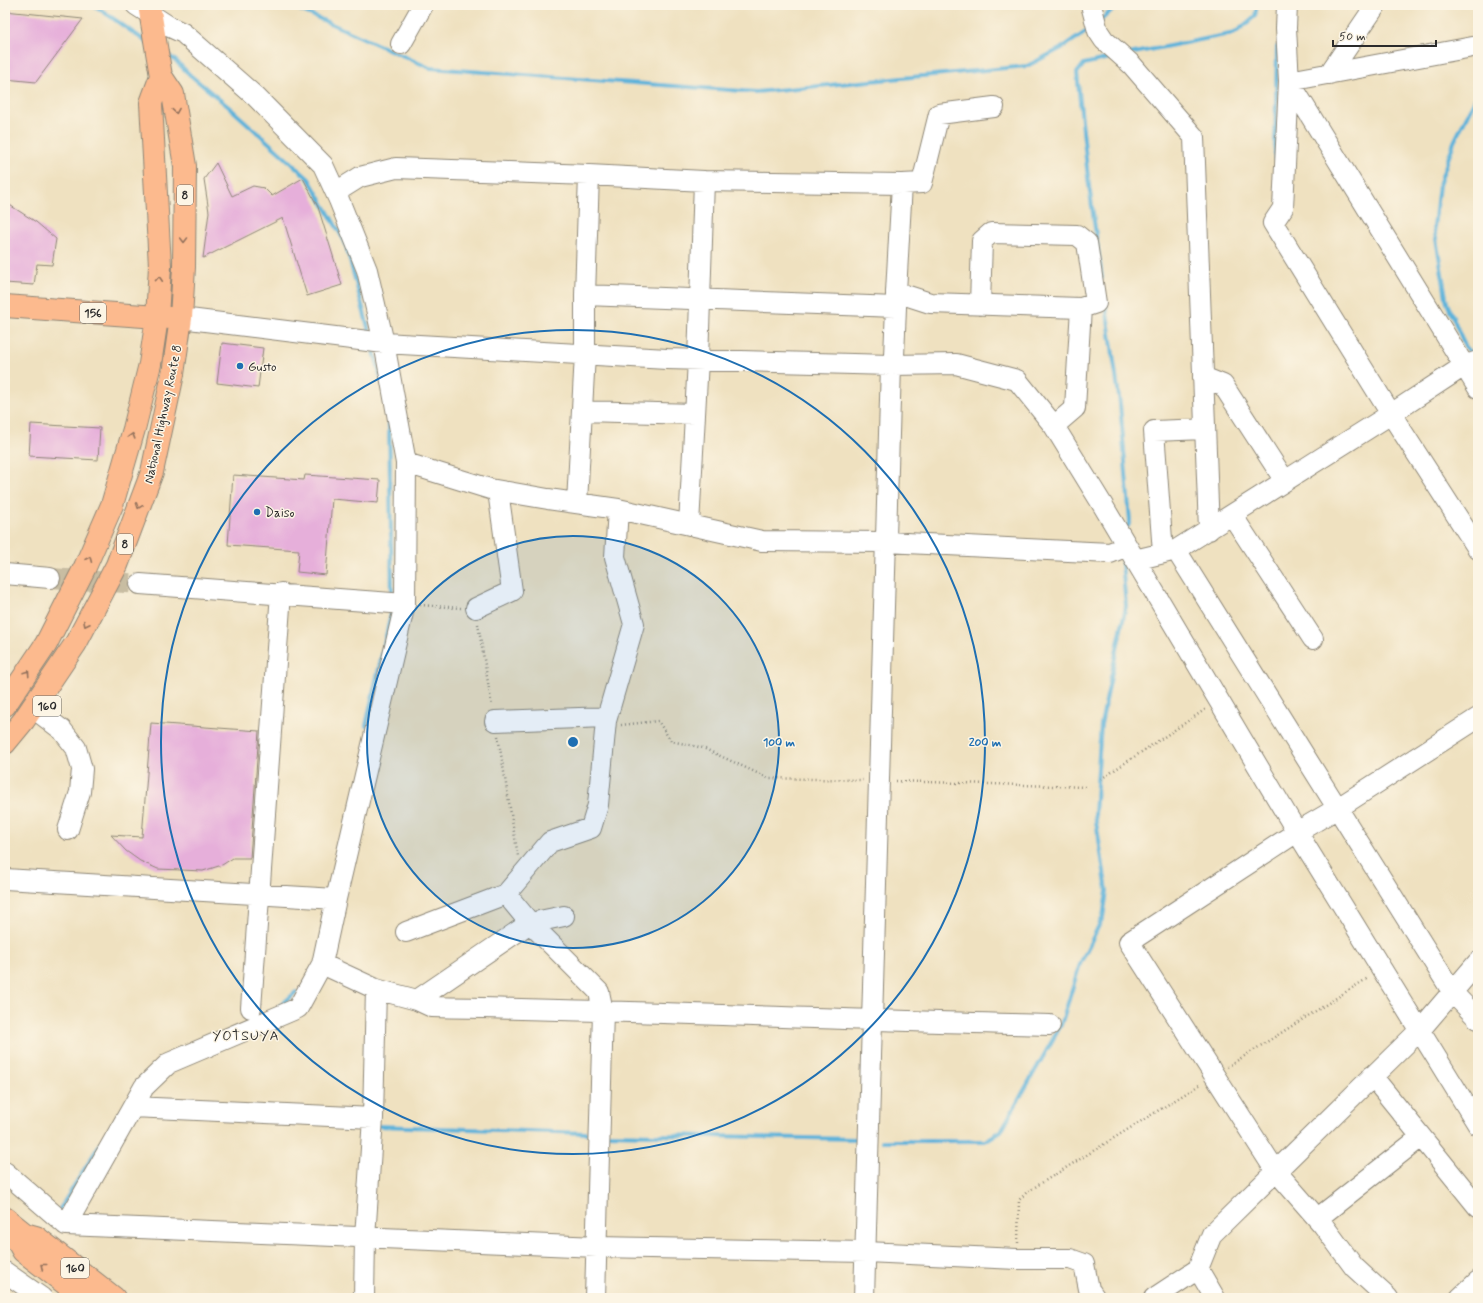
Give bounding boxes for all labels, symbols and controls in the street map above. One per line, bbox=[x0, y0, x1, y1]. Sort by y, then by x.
scale bar bbox=[1333, 22, 1436, 48]
text: 50 m bbox=[1339, 29, 1366, 45]
one-way arrow bbox=[171, 108, 180, 114]
road number: 8 bbox=[177, 185, 193, 205]
one-way arrow bbox=[180, 237, 189, 243]
one-way arrow bbox=[155, 276, 164, 282]
road number: 156 bbox=[80, 303, 106, 323]
street label: National Highway Route 8 bbox=[140, 343, 186, 485]
place label: Gusto bbox=[248, 359, 277, 376]
marker: Gusto bbox=[235, 361, 245, 371]
one-way arrow bbox=[127, 433, 136, 440]
one-way arrow bbox=[135, 502, 143, 509]
place label: Daiso bbox=[265, 505, 295, 522]
marker: Daiso bbox=[252, 507, 262, 517]
road number: 8 bbox=[117, 534, 133, 554]
one-way arrow bbox=[84, 555, 92, 562]
one-way arrow bbox=[84, 620, 91, 627]
one-way arrow bbox=[22, 670, 30, 677]
road number: 160 bbox=[33, 696, 61, 716]
centre of rings bbox=[566, 735, 580, 749]
text: 100 m bbox=[763, 735, 796, 751]
text: 200 m bbox=[969, 735, 1002, 751]
district label: YOTSUYA bbox=[212, 1027, 280, 1045]
road number: 160 bbox=[61, 1258, 89, 1278]
one-way arrow bbox=[40, 1264, 47, 1271]

